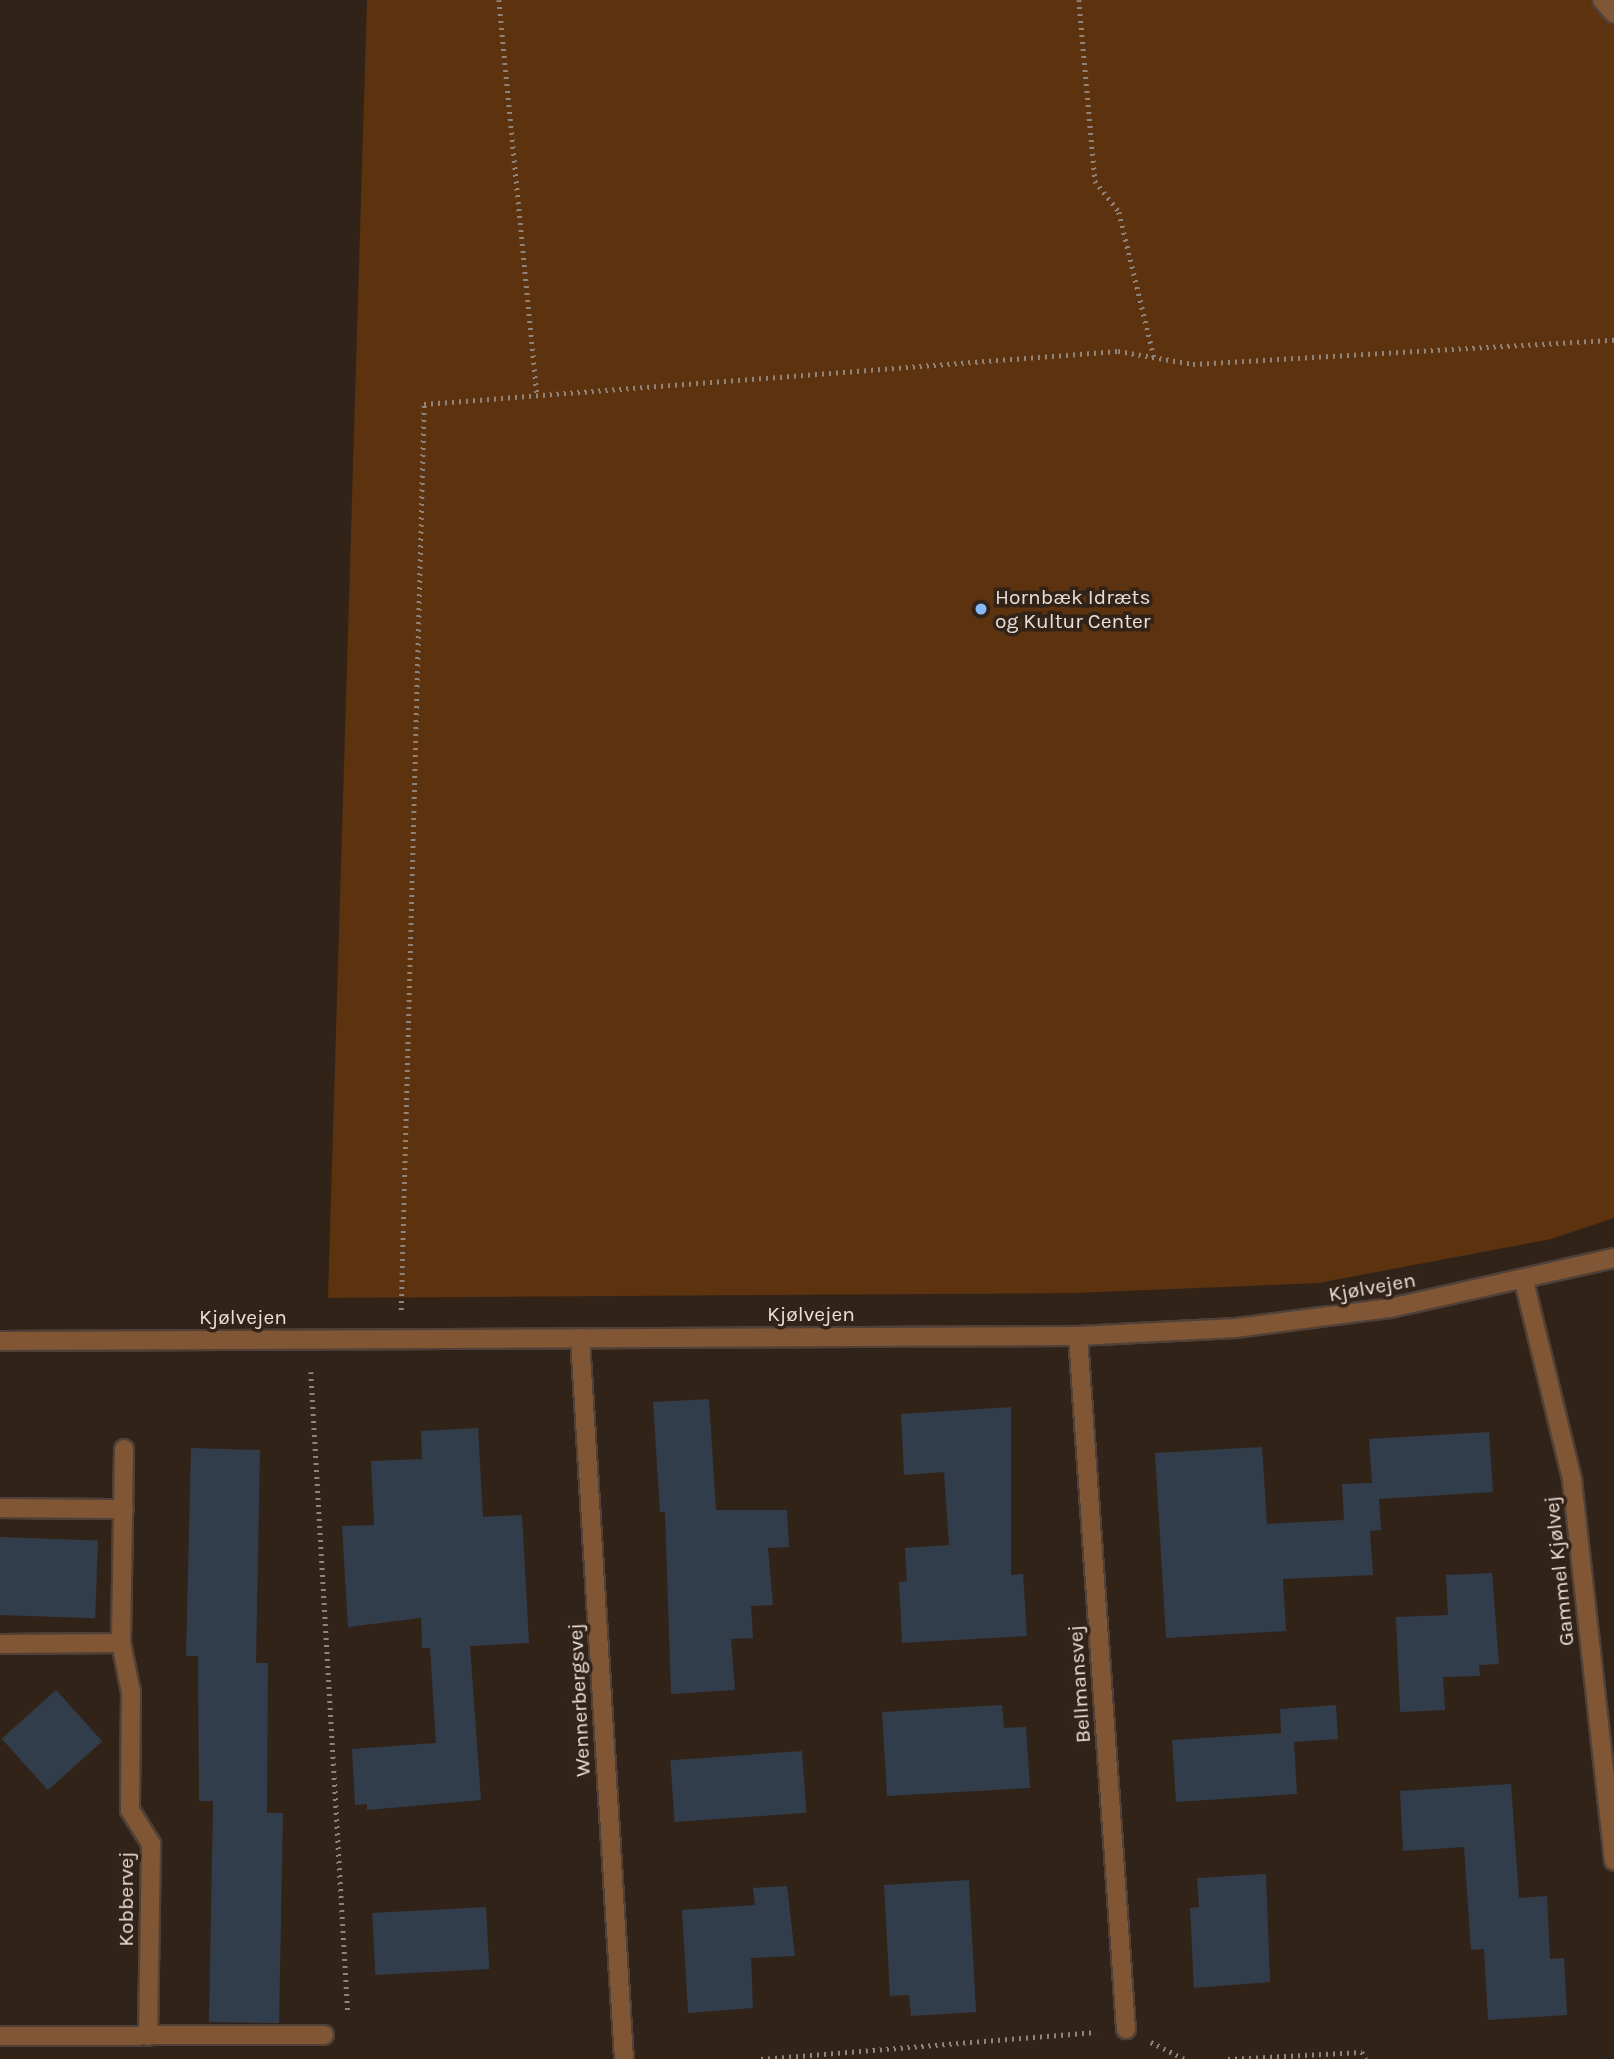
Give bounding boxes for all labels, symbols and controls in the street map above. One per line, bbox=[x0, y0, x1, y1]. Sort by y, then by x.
place label: Hornbæk Idræts og Kultur Center bbox=[995, 584, 1150, 634]
marker: Hornbæk Idræts og Kultur Center bbox=[973, 601, 989, 617]
street label: Kjølvejen bbox=[1326, 1267, 1418, 1307]
street label: Kjølvejen bbox=[767, 1301, 855, 1327]
street label: Kjølvejen bbox=[199, 1304, 287, 1330]
street label: Gammel Kjølvej bbox=[1539, 1495, 1579, 1647]
street label: Wennerbergsvej bbox=[562, 1622, 596, 1778]
street label: Bellmansvej bbox=[1062, 1624, 1096, 1744]
street label: Kobbervej bbox=[113, 1851, 139, 1947]

